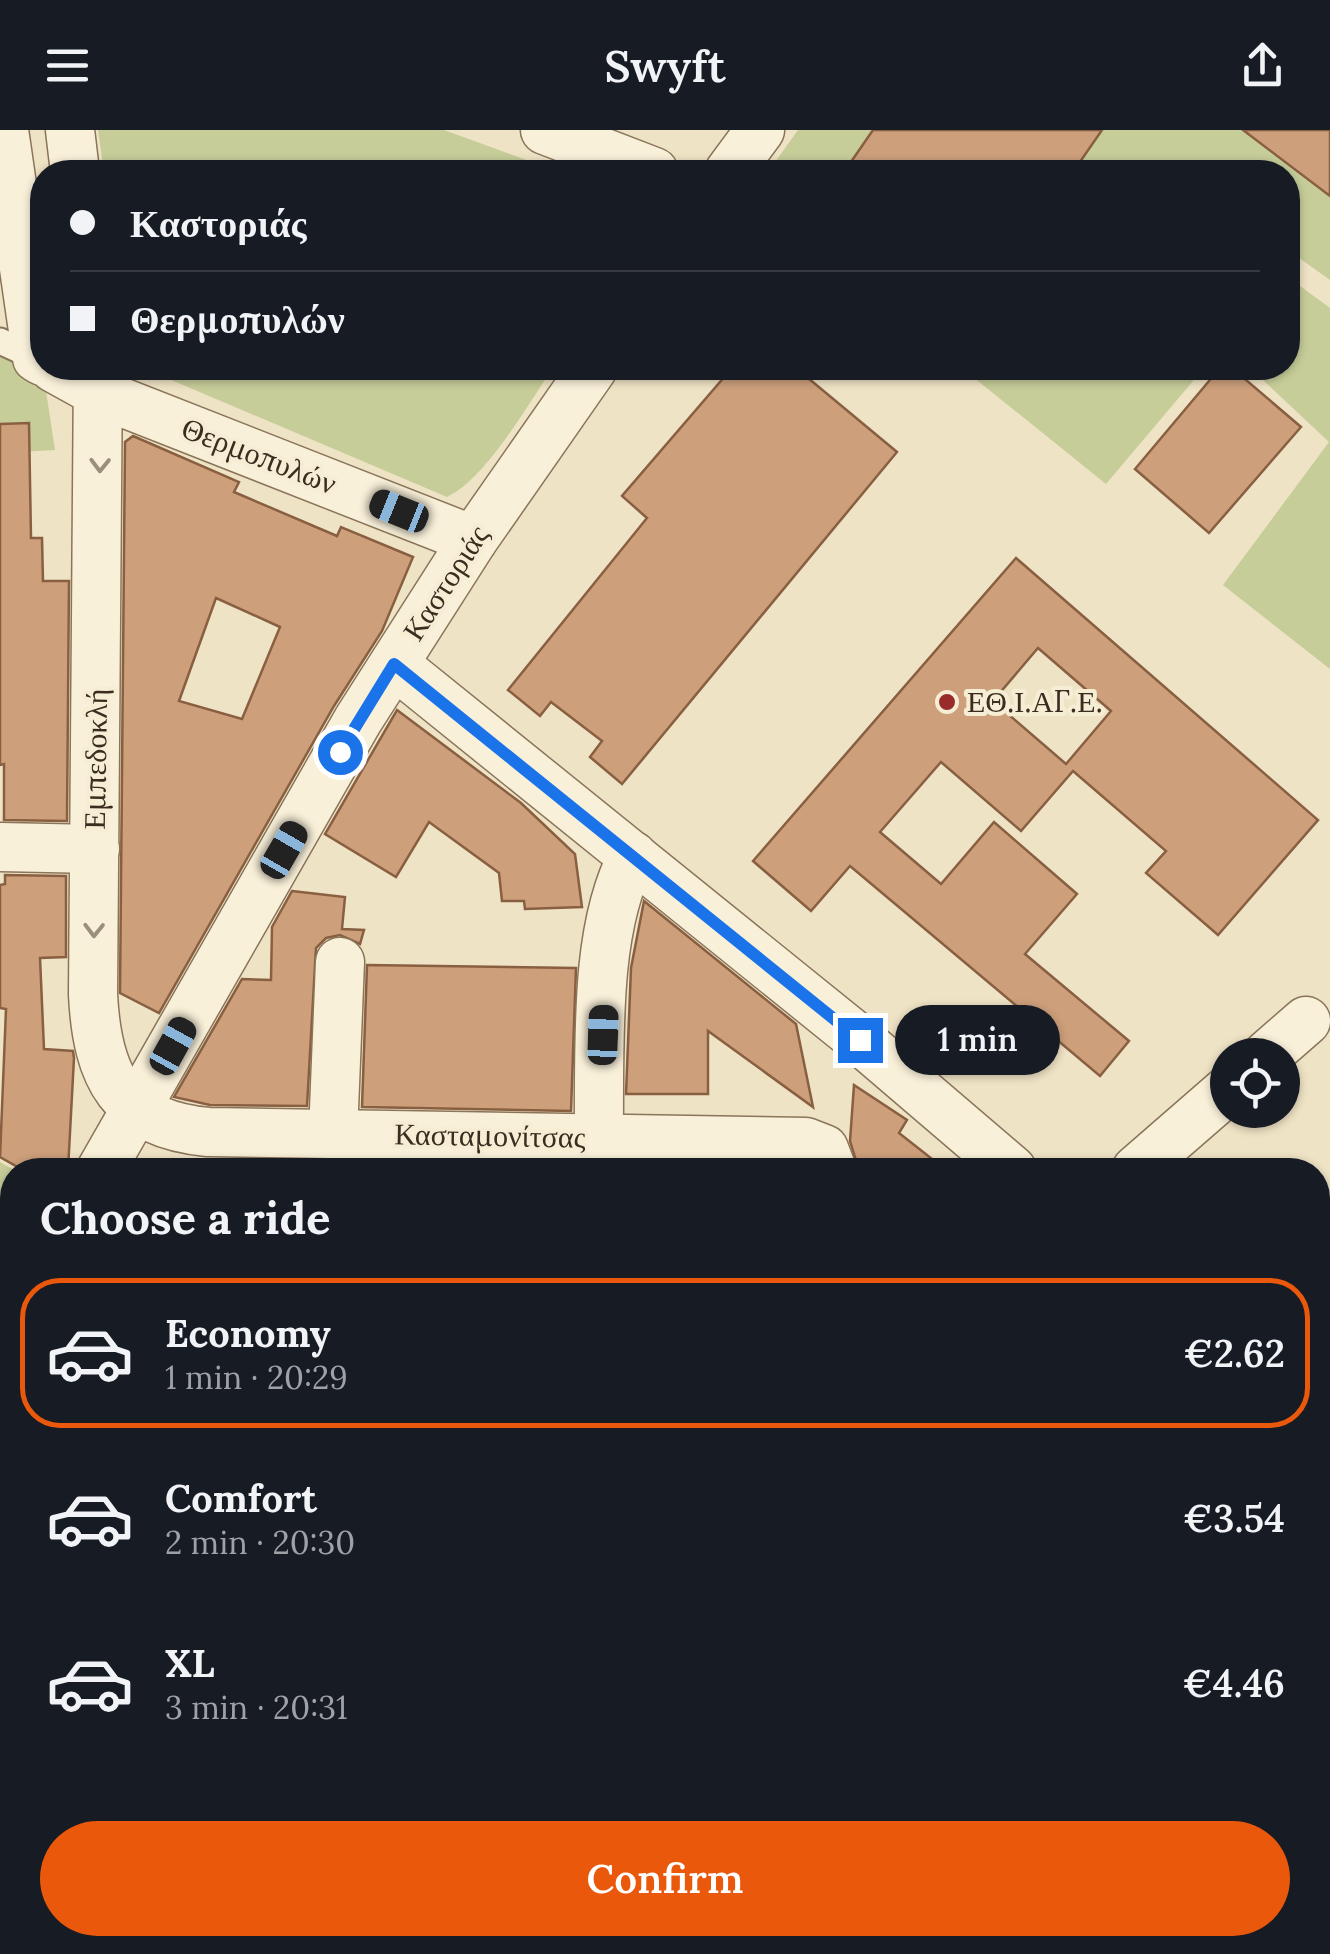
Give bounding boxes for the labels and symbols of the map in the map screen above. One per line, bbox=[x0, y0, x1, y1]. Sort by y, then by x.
street label: Θερμοπυλών bbox=[177, 408, 342, 502]
one-way arrow bbox=[89, 457, 110, 473]
car bbox=[366, 486, 432, 536]
street label: Καστοριάς bbox=[394, 517, 497, 647]
place label: ΕΘ.Ι.ΑΓ.Ε. bbox=[967, 682, 1103, 720]
street label: Εμπεδοκλή bbox=[75, 688, 115, 830]
marker: ΕΘ.Ι.ΑΓ.Ε. bbox=[936, 691, 958, 713]
route start bbox=[318, 730, 363, 775]
car bbox=[256, 817, 312, 883]
one-way arrow bbox=[83, 922, 104, 938]
car bbox=[587, 1004, 619, 1066]
callout: 1 min bbox=[895, 1005, 1060, 1075]
car bbox=[145, 1012, 201, 1080]
route end bbox=[838, 1018, 883, 1063]
street label: Κασταμονίτσας bbox=[394, 1114, 586, 1156]

